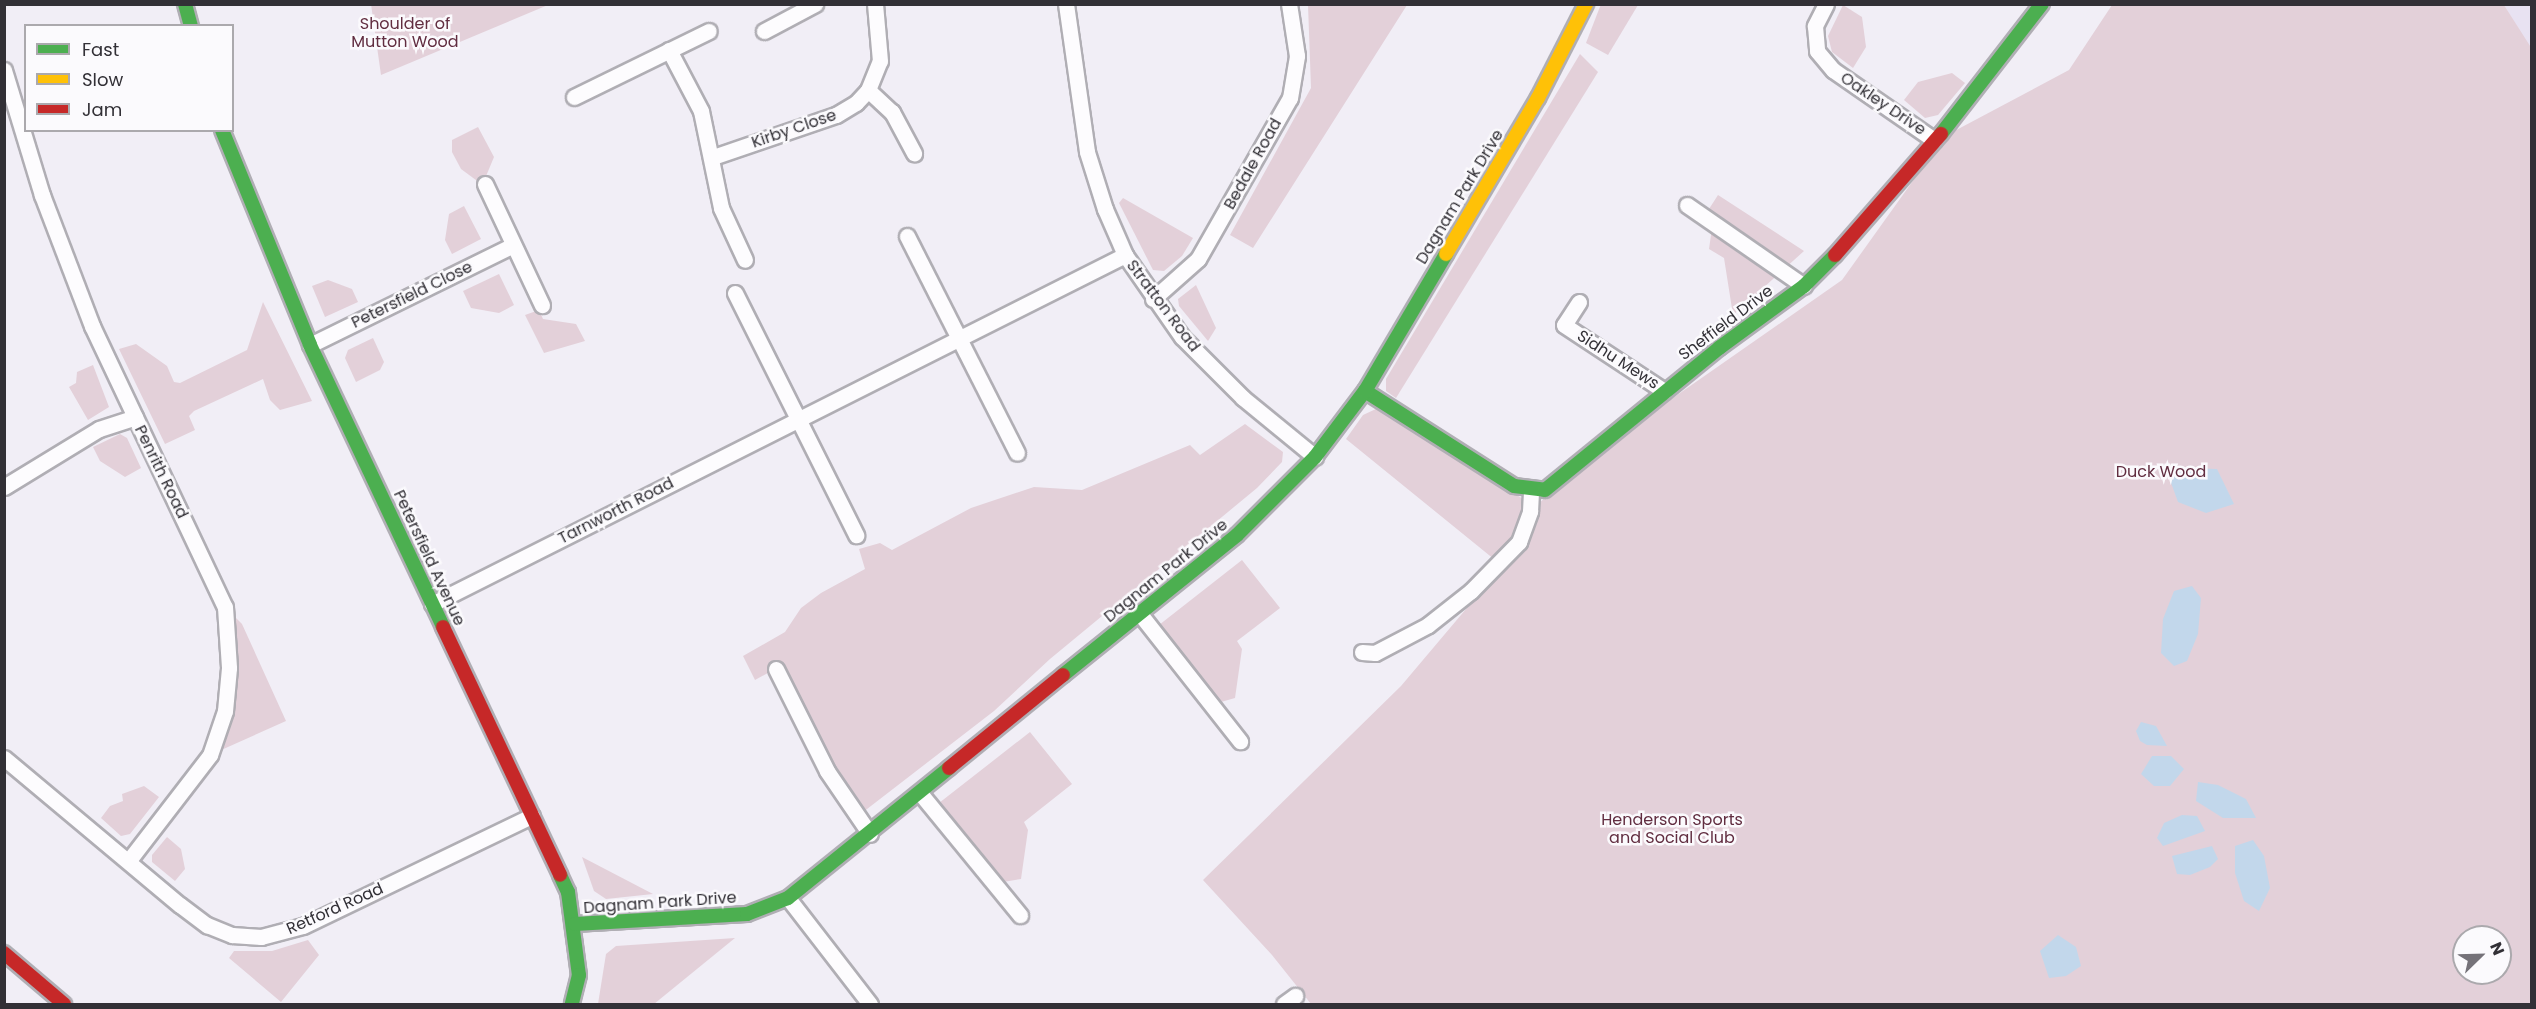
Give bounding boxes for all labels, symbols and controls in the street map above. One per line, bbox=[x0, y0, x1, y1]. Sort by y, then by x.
park label: Shoulder of Mutton Wood bbox=[351, 14, 459, 52]
legend bbox=[24, 24, 234, 132]
text: Fast bbox=[82, 37, 119, 62]
text: Slow bbox=[82, 67, 123, 92]
street label: Oakley Drive bbox=[1837, 68, 1929, 140]
text: Jam bbox=[82, 97, 122, 122]
street label: Kirby Close bbox=[749, 106, 839, 152]
street label: Bedale Road bbox=[1220, 115, 1286, 213]
street label: Dagnam Park Drive bbox=[1412, 126, 1508, 268]
street label: Stratton Road bbox=[1122, 256, 1204, 356]
street label: Petersfield Close bbox=[348, 257, 476, 333]
street label: Sheffield Drive bbox=[1675, 281, 1777, 365]
street label: Sidhu Mews bbox=[1573, 326, 1663, 394]
street label: Penrith Road bbox=[130, 422, 192, 522]
park label: Duck Wood bbox=[2116, 462, 2206, 482]
street label: Tarnworth Road bbox=[555, 474, 677, 548]
street label: Petersfield Avenue bbox=[389, 487, 469, 629]
street label: Dagnam Park Drive bbox=[1100, 515, 1232, 627]
park label: Henderson Sports and Social Club bbox=[1601, 810, 1743, 848]
street label: Retford Road bbox=[284, 879, 386, 939]
street label: Dagnam Park Drive bbox=[583, 888, 737, 918]
north arrow bbox=[2452, 925, 2512, 985]
text: N bbox=[2484, 939, 2510, 959]

